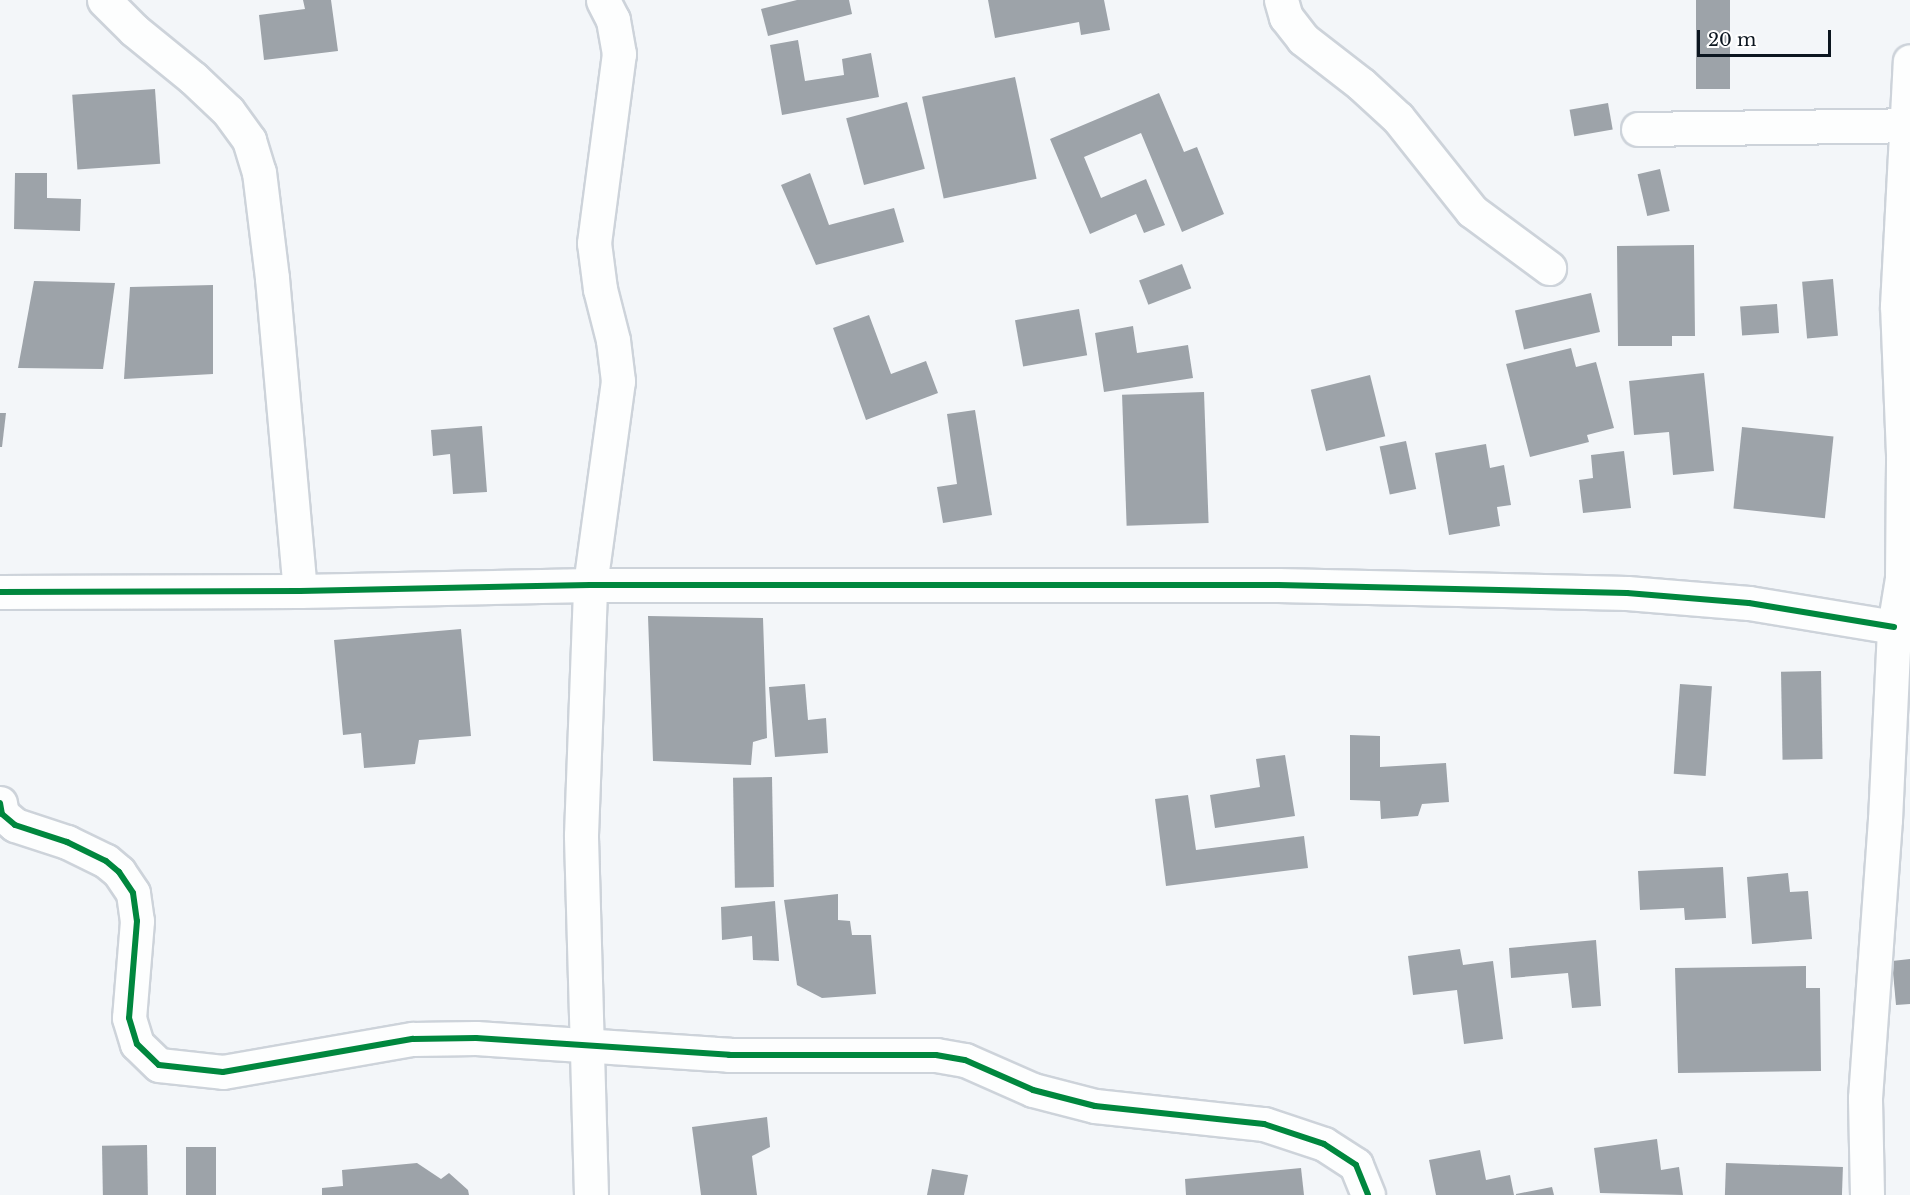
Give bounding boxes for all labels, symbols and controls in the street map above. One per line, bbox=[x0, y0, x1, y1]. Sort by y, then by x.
scale bar bbox=[1700, 18, 1834, 56]
text: 20 m bbox=[1708, 29, 1756, 51]

